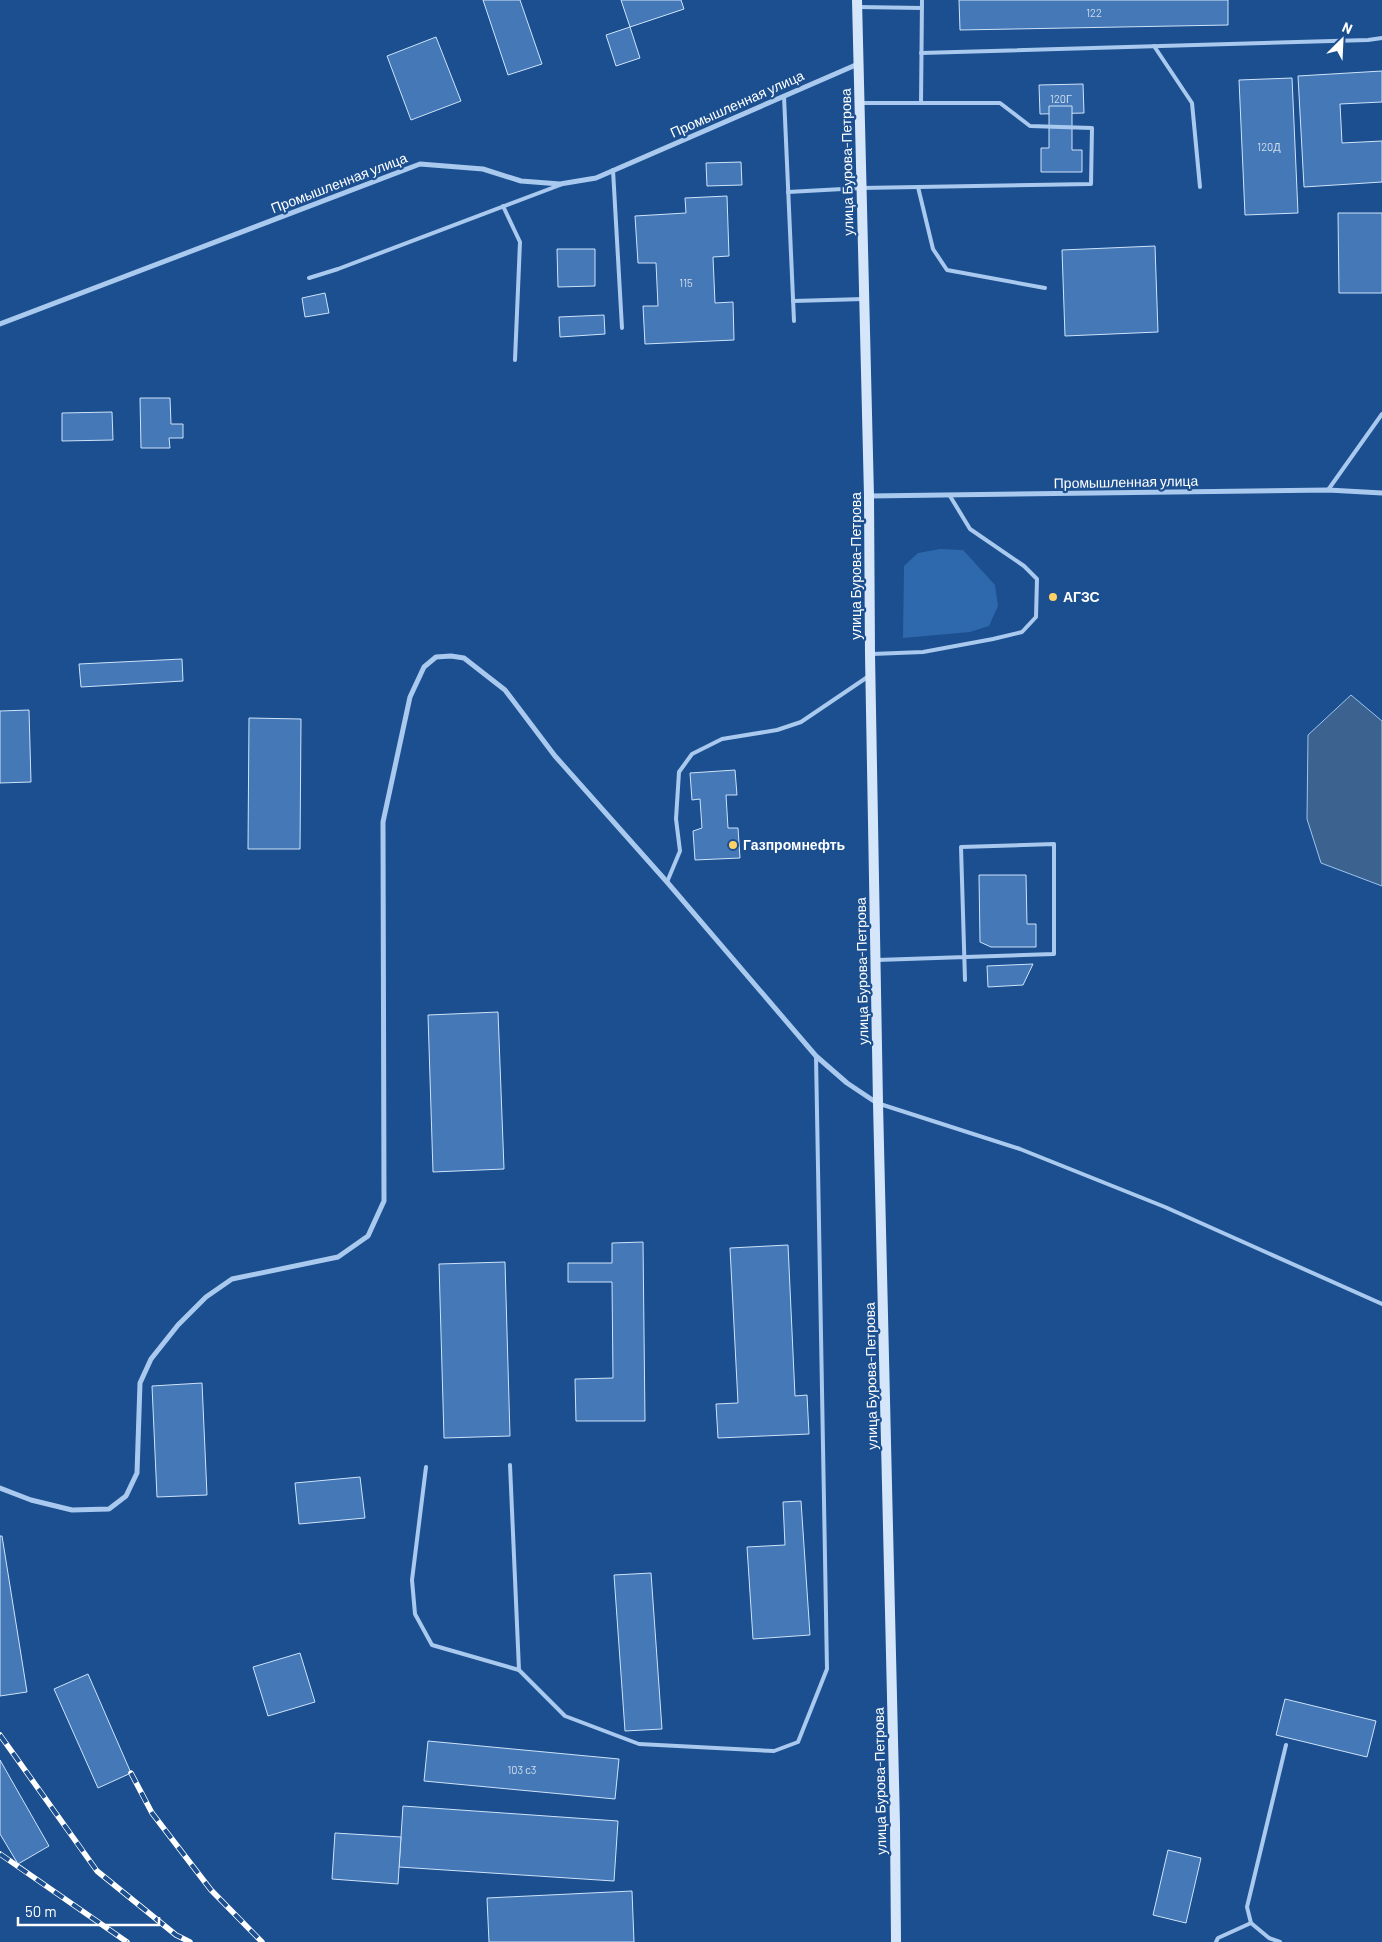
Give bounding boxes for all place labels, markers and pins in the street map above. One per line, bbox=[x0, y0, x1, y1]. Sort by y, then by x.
place label: АГЗС bbox=[1063, 588, 1100, 605]
marker: АГЗС bbox=[1047, 591, 1059, 603]
place label: Газпромнефть bbox=[743, 836, 846, 853]
marker: Газпромнефть bbox=[727, 839, 739, 851]

